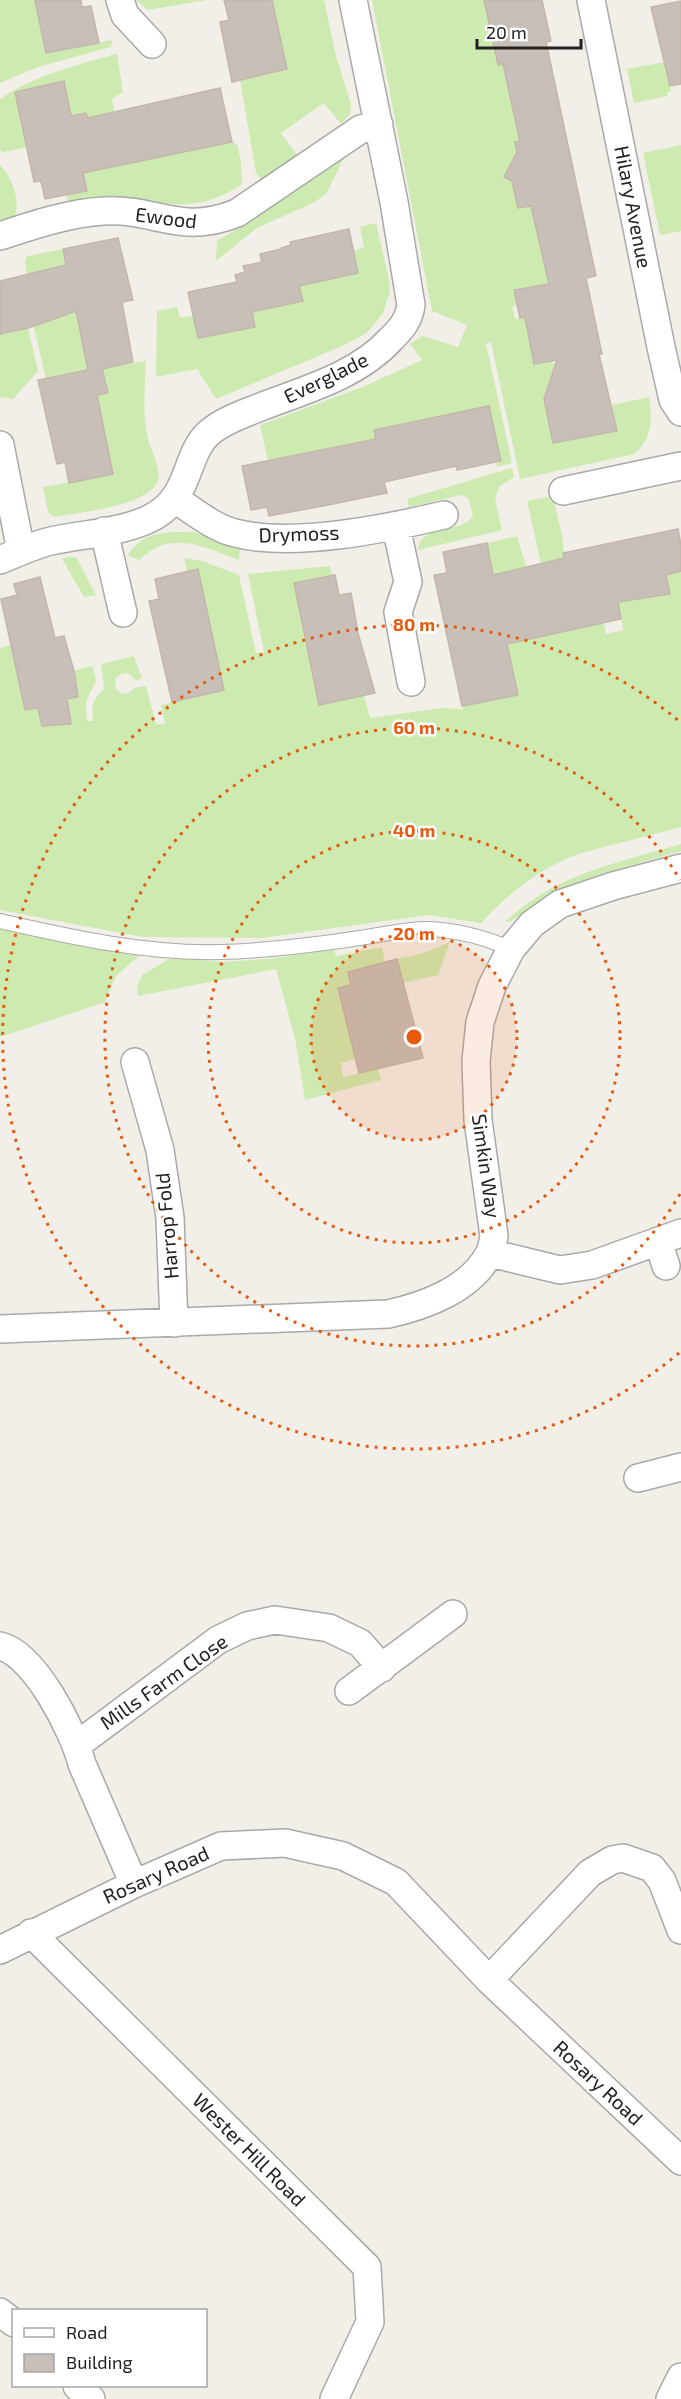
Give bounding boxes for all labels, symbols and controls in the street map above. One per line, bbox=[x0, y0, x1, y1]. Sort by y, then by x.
scale bar bbox=[477, 12, 580, 50]
text: 20 m bbox=[486, 21, 527, 43]
street label: Hilary Avenue bbox=[610, 143, 658, 270]
street label: Ewood bbox=[134, 201, 198, 233]
street label: Everglade bbox=[280, 346, 372, 408]
street label: Drymoss bbox=[258, 520, 340, 546]
text: 80 m bbox=[393, 613, 435, 635]
text: 60 m bbox=[393, 716, 435, 738]
text: 40 m bbox=[393, 819, 435, 841]
text: 20 m bbox=[393, 922, 435, 944]
centre of rings bbox=[404, 1027, 424, 1047]
street label: Simkin Way bbox=[468, 1112, 506, 1220]
street label: Harrop Fold bbox=[149, 1172, 183, 1280]
street label: Mills Farm Close bbox=[95, 1628, 232, 1734]
street label: Rosary Road bbox=[99, 1840, 212, 1908]
street label: Rosary Road bbox=[549, 2035, 648, 2130]
street label: Wester Hill Road bbox=[188, 2088, 311, 2211]
legend bbox=[12, 2309, 207, 2387]
text: Road bbox=[66, 2321, 107, 2343]
text: Building bbox=[66, 2351, 133, 2373]

